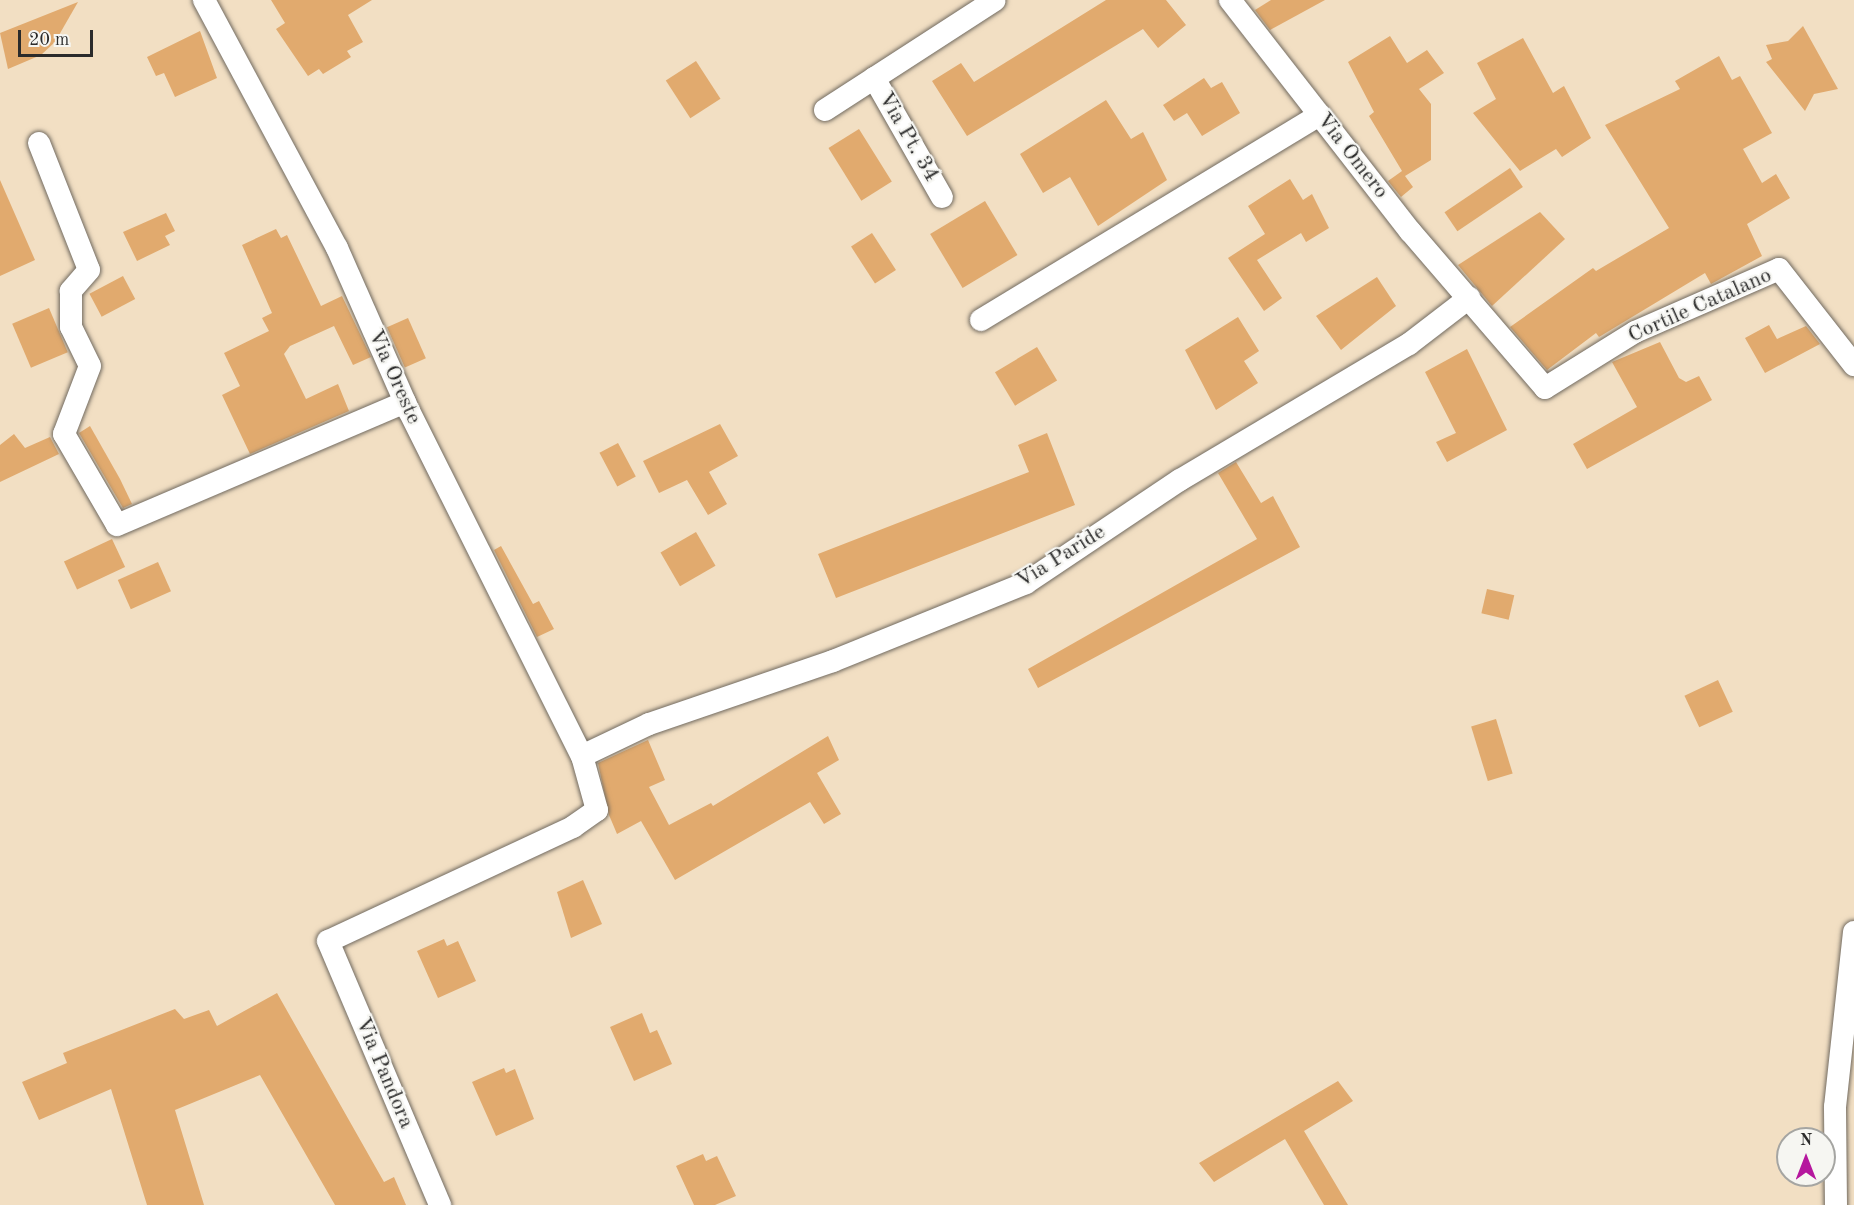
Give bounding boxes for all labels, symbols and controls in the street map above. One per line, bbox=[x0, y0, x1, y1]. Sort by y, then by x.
scale bar bbox=[21, 18, 96, 56]
text: 20 m bbox=[29, 31, 69, 49]
street label: Via Pt. 34 bbox=[872, 87, 944, 187]
street label: Via Omero bbox=[1310, 108, 1394, 204]
street label: Cortile Catalano bbox=[1624, 263, 1776, 349]
street label: Via Oreste bbox=[361, 326, 427, 428]
street label: Via Paride bbox=[1011, 519, 1111, 595]
street label: Via Pandora bbox=[349, 1014, 419, 1132]
north arrow bbox=[1776, 1127, 1836, 1187]
text: N bbox=[1800, 1133, 1812, 1149]

